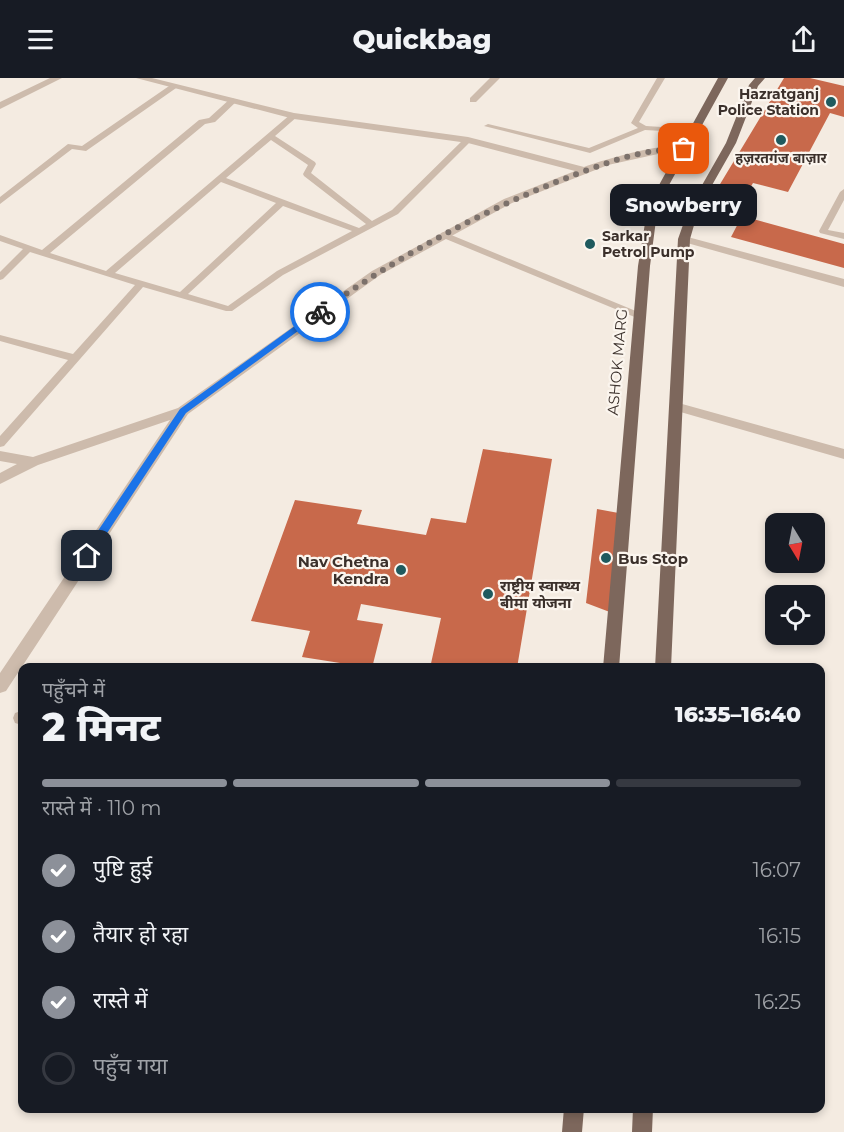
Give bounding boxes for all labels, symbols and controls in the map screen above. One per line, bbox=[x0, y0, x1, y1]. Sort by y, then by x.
icon: menu bbox=[24, 23, 57, 56]
text: Quickbag bbox=[352, 23, 492, 56]
icon: share bbox=[787, 23, 820, 56]
place label: Hazratganj Police Station bbox=[718, 85, 819, 119]
marker: Hazratganj Police Station bbox=[824, 95, 838, 109]
pin bbox=[658, 123, 709, 174]
icon: bag bbox=[667, 132, 700, 165]
marker: हज़रतगंज बाज़ार bbox=[774, 133, 788, 147]
place label: हज़रतगंज बाज़ार bbox=[735, 149, 828, 167]
callout: Snowberry bbox=[610, 185, 758, 227]
text: Snowberry bbox=[626, 193, 741, 217]
place label: Sarkar Petrol Pump bbox=[602, 227, 695, 261]
marker: Sarkar Petrol Pump bbox=[583, 237, 597, 251]
courier bbox=[290, 282, 350, 342]
icon: bike bbox=[304, 296, 337, 329]
street label: ASHOK MARG bbox=[603, 308, 631, 416]
north arrow bbox=[765, 513, 825, 573]
map controls bbox=[765, 513, 825, 645]
pin bbox=[61, 530, 112, 581]
icon: home bbox=[70, 539, 103, 572]
place label: Bus Stop bbox=[618, 549, 688, 568]
marker: Bus Stop bbox=[599, 551, 613, 565]
place label: Nav Chetna Kendra bbox=[298, 552, 389, 588]
marker: Nav Chetna Kendra bbox=[394, 563, 408, 577]
place label: राष्ट्रीय स्वास्थ्य बीमा योजना bbox=[500, 576, 581, 612]
button: locate bbox=[765, 585, 825, 645]
marker: राष्ट्रीय स्वास्थ्य बीमा योजना bbox=[481, 587, 495, 601]
text: पहुँचने में bbox=[42, 678, 105, 702]
text: 16:35–16:40 bbox=[675, 701, 801, 728]
text: 2 मिनट bbox=[42, 703, 161, 751]
text: रास्ते में · 110 m bbox=[42, 796, 161, 820]
icon: check bbox=[42, 854, 75, 887]
text: पुष्टि हुई bbox=[93, 855, 152, 882]
text: 16:07 bbox=[752, 858, 801, 882]
icon: check bbox=[42, 920, 75, 953]
text: तैयार हो रहा bbox=[93, 921, 188, 948]
text: 16:15 bbox=[759, 924, 801, 948]
icon: check bbox=[42, 986, 75, 1019]
text: रास्ते में bbox=[93, 987, 148, 1014]
text: 16:25 bbox=[755, 990, 801, 1014]
text: पहुँच गया bbox=[93, 1053, 168, 1080]

